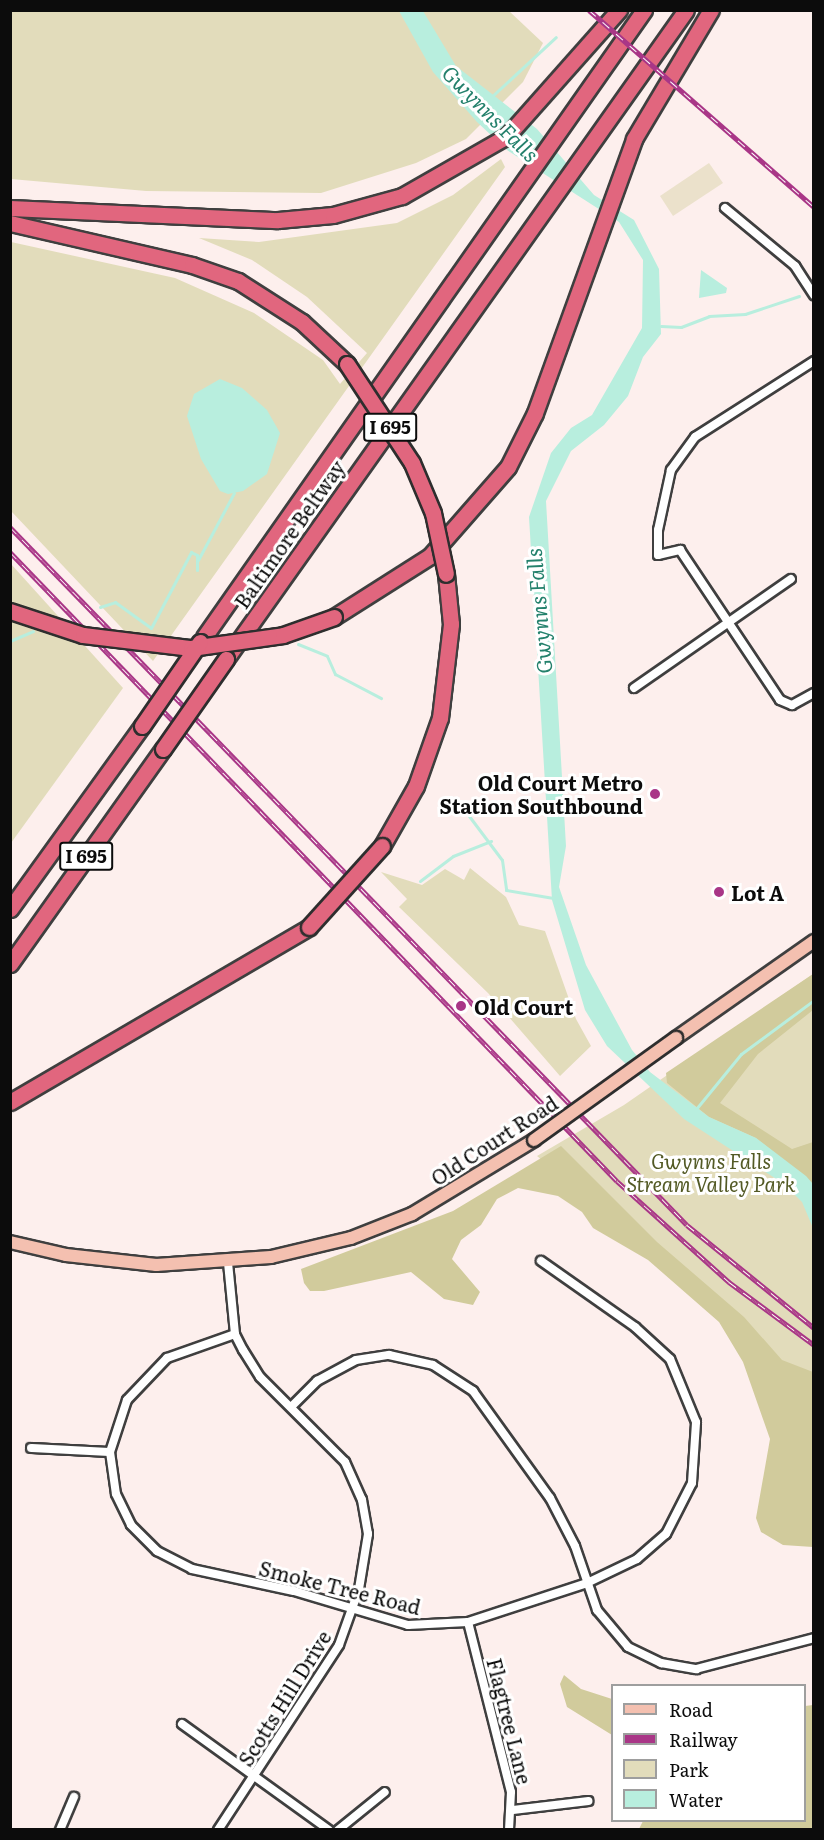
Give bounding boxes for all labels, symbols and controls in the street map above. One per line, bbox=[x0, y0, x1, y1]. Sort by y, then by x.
water label: Gwynns Falls bbox=[438, 60, 544, 166]
road number: I 695 bbox=[363, 412, 417, 442]
street label: Baltimore Beltway bbox=[229, 455, 349, 613]
water label: Gwynns Falls bbox=[520, 547, 556, 675]
place label: Old Court Metro Station Southbound bbox=[440, 771, 643, 818]
marker: Old Court Metro Station Southbound bbox=[648, 787, 662, 801]
road number: I 695 bbox=[59, 841, 113, 871]
place label: Lot A bbox=[731, 880, 784, 904]
marker: Lot A bbox=[712, 885, 726, 899]
place label: Old Court bbox=[474, 994, 573, 1018]
marker: Old Court bbox=[452, 997, 470, 1015]
street label: Old Court Road bbox=[426, 1090, 562, 1190]
park label: Gwynns Falls Stream Valley Park bbox=[627, 1148, 795, 1195]
street label: Smoke Tree Road bbox=[257, 1555, 423, 1619]
street label: Scotts Hill Drive bbox=[233, 1626, 335, 1770]
street label: Flagtree Lane bbox=[483, 1655, 537, 1787]
legend bbox=[611, 1684, 806, 1822]
text: Road bbox=[669, 1696, 713, 1723]
text: Railway bbox=[669, 1726, 738, 1753]
text: Park bbox=[669, 1756, 708, 1783]
text: Water bbox=[669, 1786, 722, 1813]

